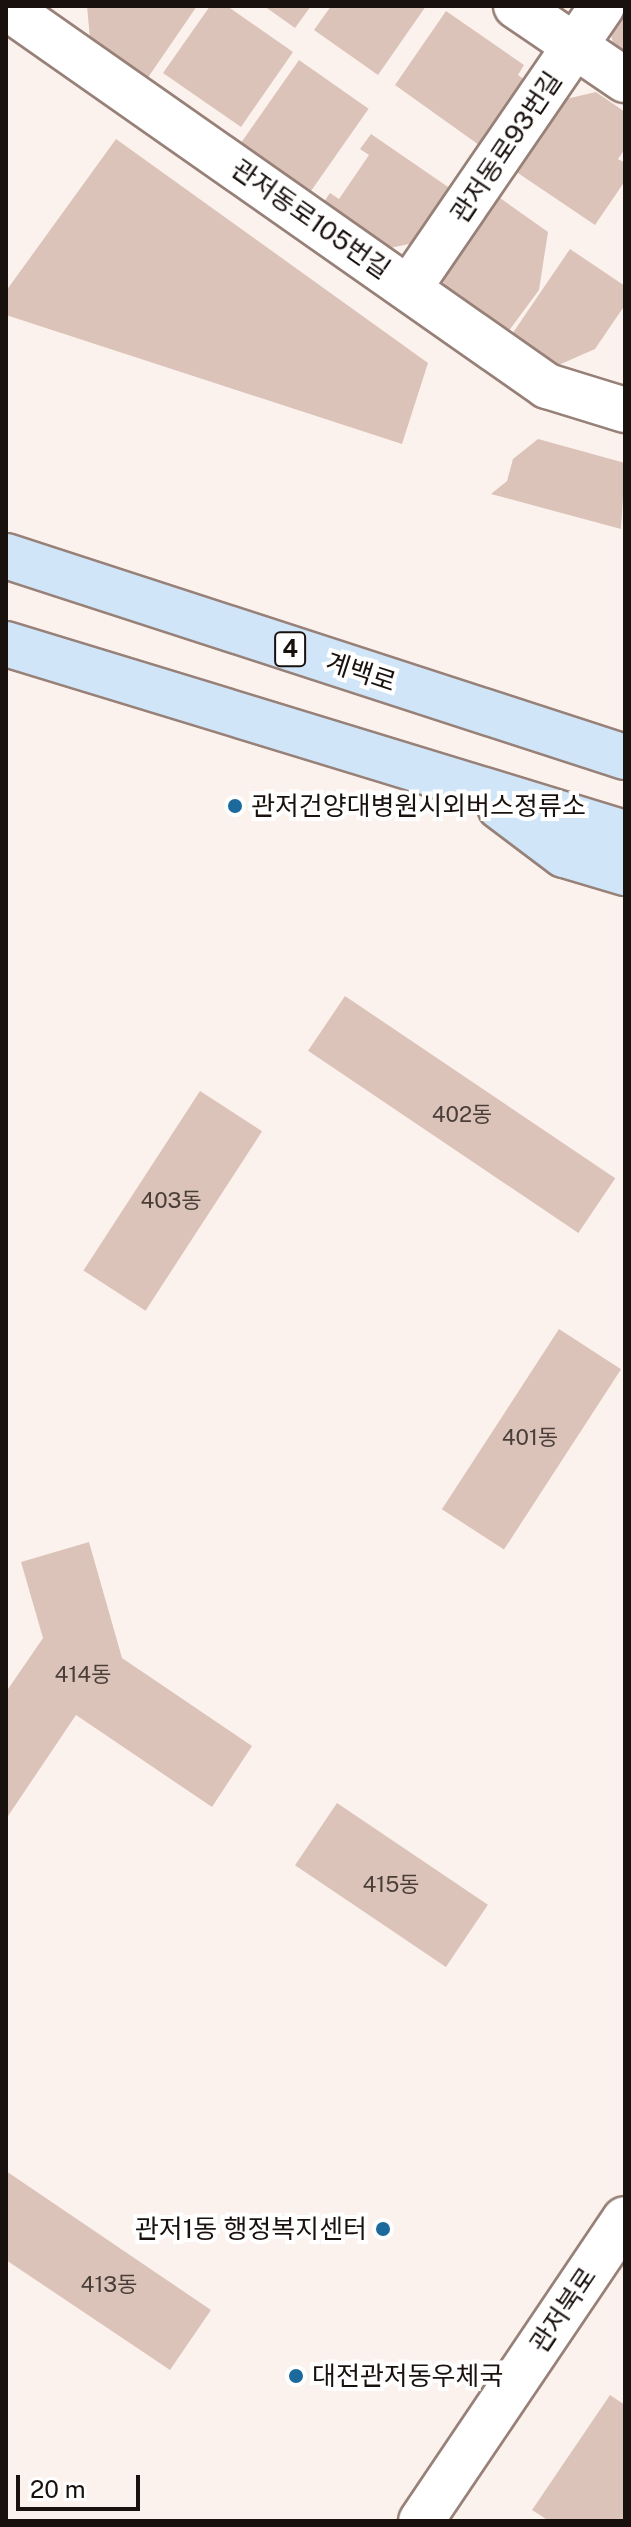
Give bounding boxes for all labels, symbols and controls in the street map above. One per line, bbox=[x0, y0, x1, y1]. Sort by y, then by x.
street label: 관저동로93번길 bbox=[444, 65, 568, 229]
street label: 관저동로105번길 bbox=[226, 153, 396, 285]
road number: 4 bbox=[274, 629, 306, 669]
street label: 계백로 bbox=[322, 646, 400, 698]
place label: 관저건양대병원시외버스정류소 bbox=[251, 790, 586, 822]
marker: 관저건양대병원시외버스정류소 bbox=[226, 797, 244, 815]
house number: 402동 bbox=[432, 1102, 492, 1128]
house number: 403동 bbox=[140, 1188, 202, 1214]
house number: 401동 bbox=[502, 1425, 558, 1451]
house number: 414동 bbox=[55, 1662, 111, 1688]
house number: 415동 bbox=[362, 1872, 420, 1898]
place label: 관저1동 행정복지센터 bbox=[135, 2213, 367, 2245]
marker: 관저1동 행정복지센터 bbox=[374, 2220, 392, 2238]
street label: 관저북로 bbox=[523, 2262, 603, 2358]
house number: 413동 bbox=[81, 2272, 137, 2298]
place label: 대전관저동우체국 bbox=[312, 2360, 503, 2392]
marker: 대전관저동우체국 bbox=[287, 2367, 305, 2385]
scale bar bbox=[20, 2459, 144, 2509]
text: 20 m bbox=[30, 2475, 86, 2503]

